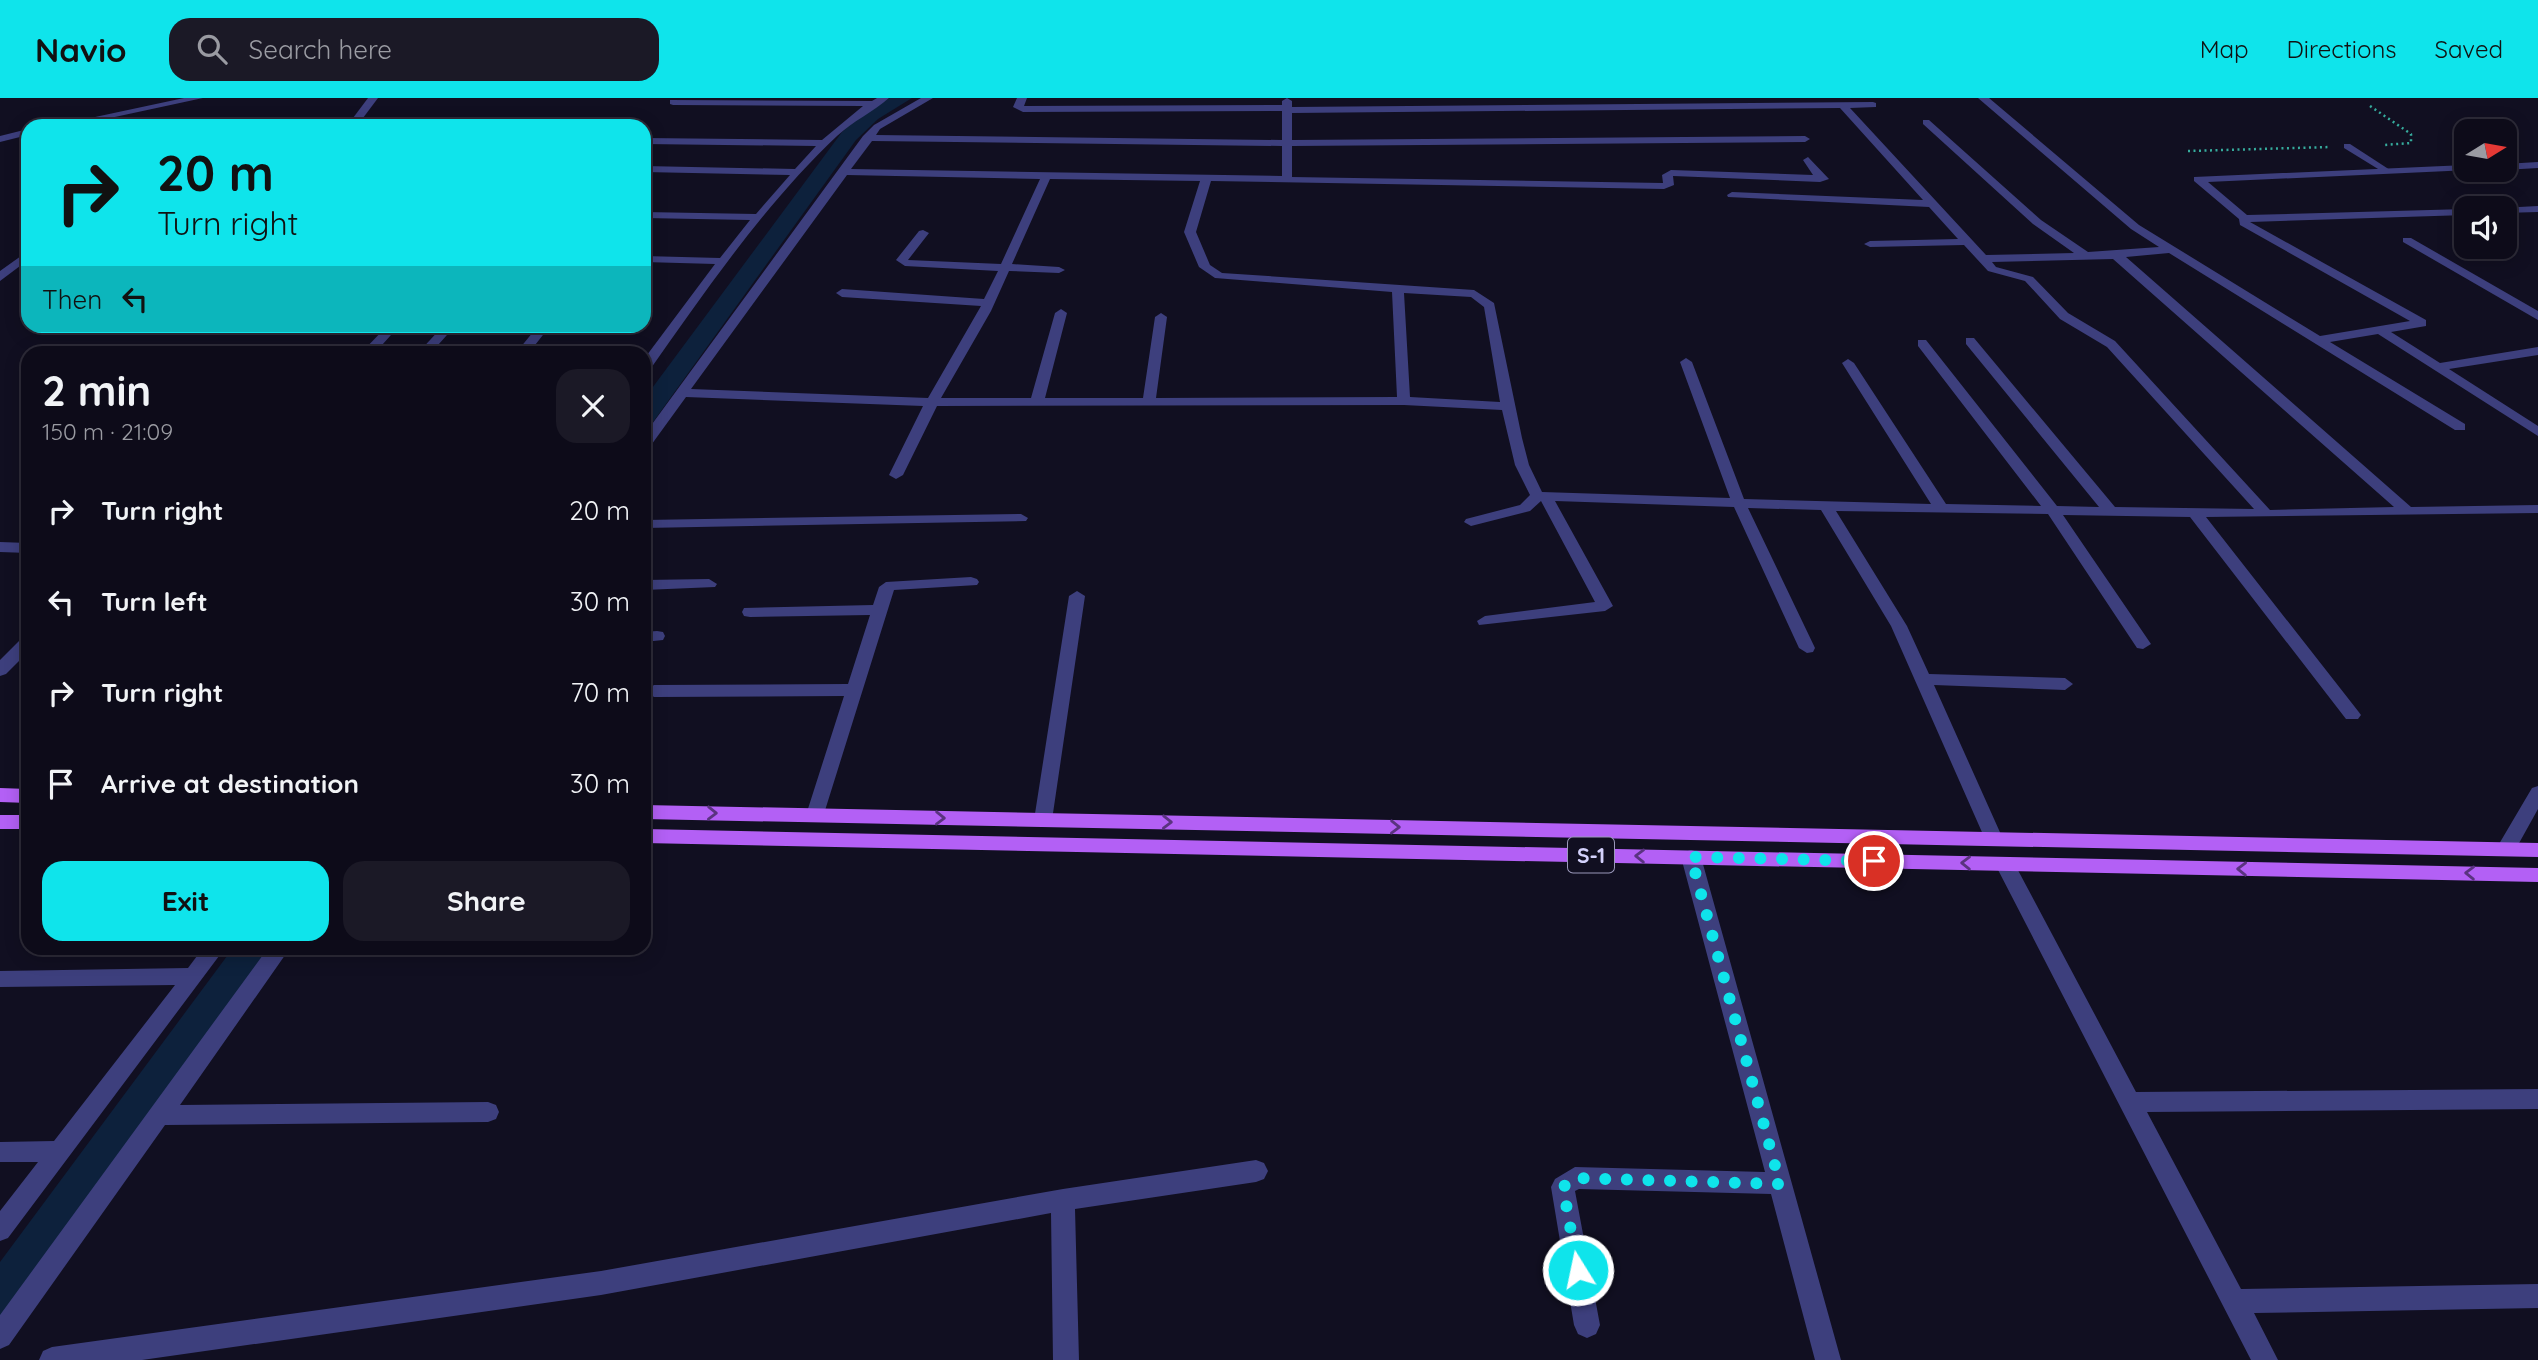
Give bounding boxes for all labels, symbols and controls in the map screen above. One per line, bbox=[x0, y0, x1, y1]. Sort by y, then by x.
search box bbox=[169, 18, 659, 81]
text: Navio bbox=[35, 29, 127, 70]
icon: search bbox=[193, 30, 231, 68]
text: Search here bbox=[249, 33, 392, 66]
text: Map bbox=[2200, 34, 2249, 64]
text: Directions bbox=[2287, 34, 2397, 64]
text: Saved bbox=[2435, 34, 2503, 64]
north arrow bbox=[2454, 119, 2516, 182]
map controls bbox=[2454, 119, 2517, 259]
text: 20 m bbox=[157, 142, 274, 203]
icon: right bbox=[42, 147, 133, 238]
button: sound bbox=[2454, 196, 2517, 259]
text: Turn right bbox=[157, 203, 298, 243]
icon: left bbox=[116, 280, 154, 318]
text: Then bbox=[42, 283, 102, 316]
text: 2 min bbox=[42, 364, 151, 417]
button: close bbox=[556, 369, 630, 443]
text: 150 m · 21:09 bbox=[42, 417, 173, 446]
icon: right bbox=[42, 492, 80, 530]
text: Turn right bbox=[101, 494, 223, 527]
text: 20 m bbox=[569, 494, 630, 527]
icon: left bbox=[42, 583, 80, 621]
text: Turn left bbox=[101, 585, 208, 618]
text: 30 m bbox=[570, 585, 630, 618]
icon: right bbox=[42, 674, 80, 712]
text: Turn right bbox=[101, 676, 223, 709]
text: 70 m bbox=[570, 676, 630, 709]
icon: arrive bbox=[42, 765, 80, 803]
text: Arrive at destination bbox=[101, 767, 359, 800]
text: 30 m bbox=[570, 767, 630, 800]
one-way arrow bbox=[707, 805, 718, 821]
one-way arrow bbox=[935, 810, 945, 826]
one-way arrow bbox=[1162, 815, 1173, 830]
one-way arrow bbox=[1390, 819, 1400, 835]
pin bbox=[1844, 831, 1904, 891]
road number: S-1 bbox=[1568, 838, 1614, 872]
icon: arrive bbox=[1855, 842, 1893, 880]
one-way arrow bbox=[1635, 849, 1646, 864]
one-way arrow bbox=[1960, 855, 1971, 871]
button: Exit bbox=[42, 861, 329, 941]
button: Share bbox=[343, 861, 630, 941]
one-way arrow bbox=[2237, 861, 2248, 876]
one-way arrow bbox=[2464, 865, 2475, 881]
position arrow bbox=[1541, 1233, 1615, 1307]

